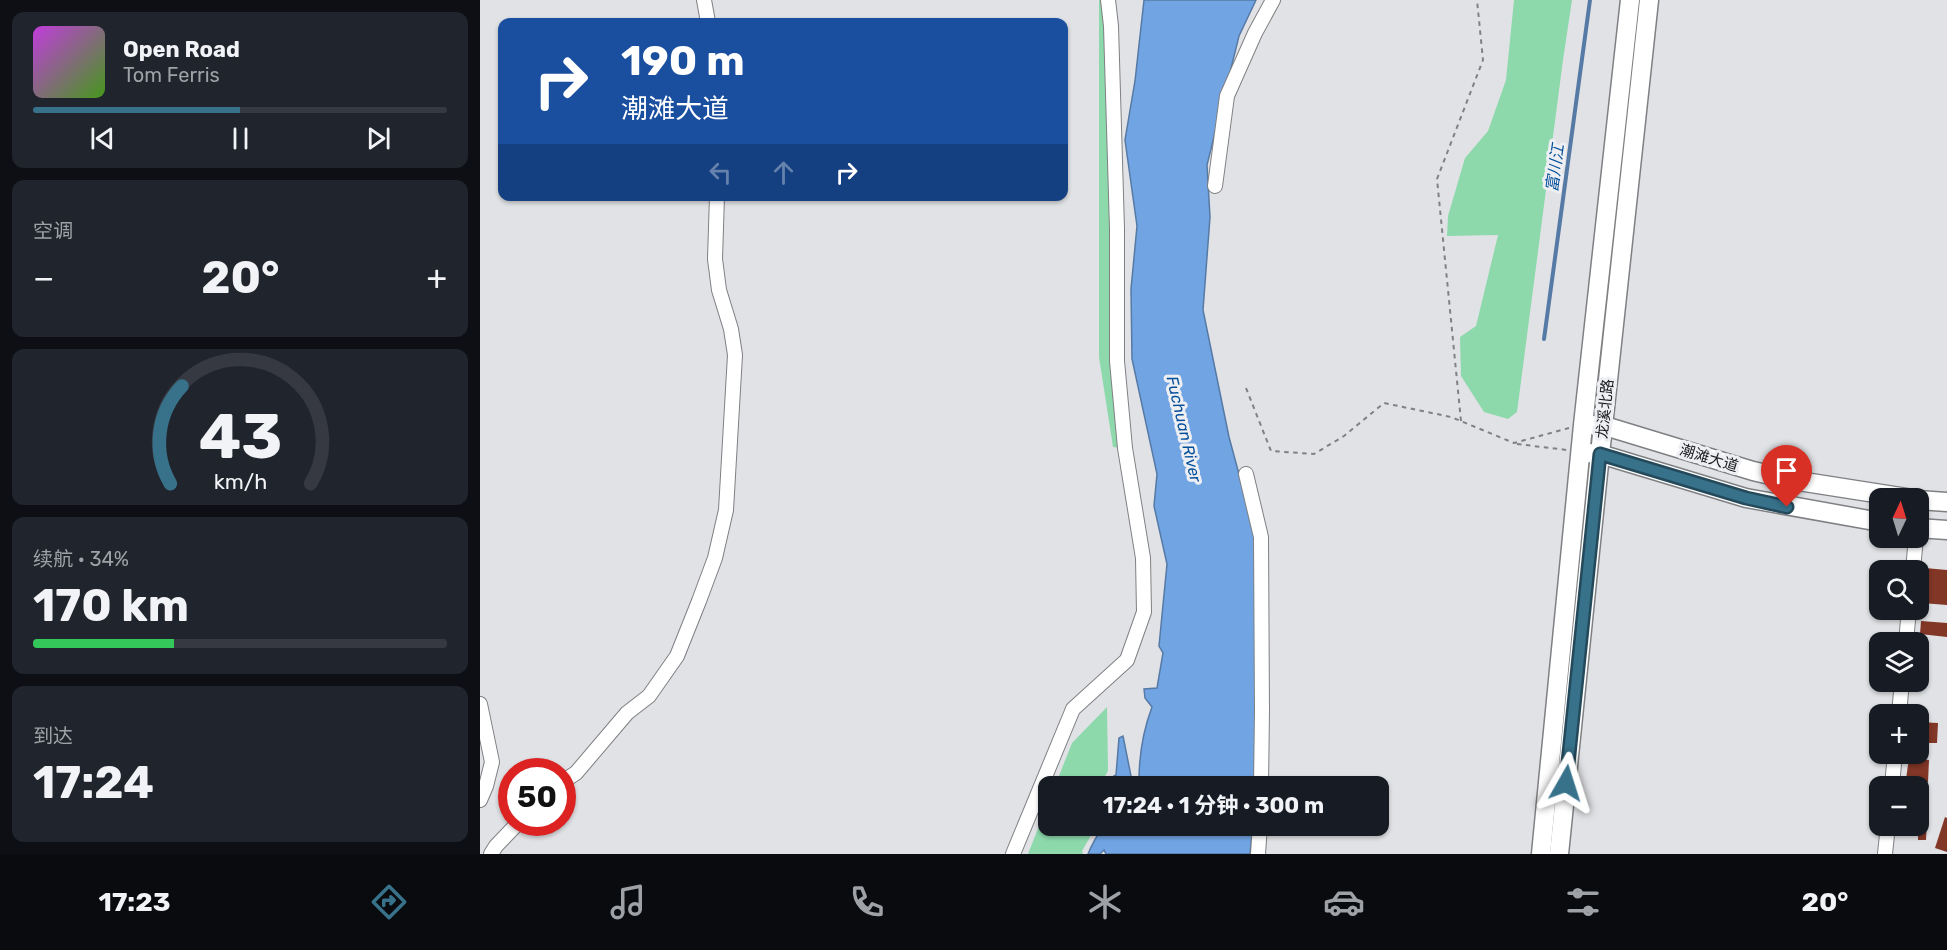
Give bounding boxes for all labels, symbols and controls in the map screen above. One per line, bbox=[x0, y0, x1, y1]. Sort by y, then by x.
text: Open Road bbox=[123, 36, 240, 63]
text: 190 m bbox=[621, 36, 745, 86]
icon: right bbox=[522, 42, 600, 120]
text: Tom Ferris bbox=[123, 63, 220, 87]
text: 潮滩大道 bbox=[621, 93, 729, 125]
icon: previous bbox=[86, 122, 119, 155]
icon: pause bbox=[224, 122, 257, 155]
icon: next bbox=[362, 122, 395, 155]
water label: 富川江 bbox=[1542, 141, 1568, 193]
icon: left bbox=[704, 156, 737, 189]
icon: ahead bbox=[767, 156, 800, 189]
icon: right bbox=[830, 156, 863, 189]
text: 空调 bbox=[33, 219, 73, 243]
text: 20° bbox=[201, 251, 280, 304]
text: − bbox=[33, 258, 54, 297]
text: + bbox=[426, 258, 447, 297]
water label: Fuchuan River bbox=[1163, 374, 1206, 485]
street label: 龙溪北路 bbox=[1593, 378, 1617, 440]
text: 43 bbox=[198, 400, 282, 474]
street label: 潮滩大道 bbox=[1678, 441, 1740, 475]
pin bbox=[1761, 445, 1812, 507]
icon: arrive bbox=[1770, 454, 1803, 487]
text: km/h bbox=[213, 469, 267, 494]
north arrow bbox=[1869, 488, 1929, 548]
map controls bbox=[1869, 488, 1929, 836]
text: 续航 · 34% bbox=[33, 547, 129, 571]
button: search bbox=[1869, 560, 1929, 620]
text: 170 km bbox=[33, 579, 189, 632]
button: layers bbox=[1869, 632, 1929, 692]
button: + bbox=[1869, 704, 1929, 764]
text: 到达 bbox=[33, 724, 73, 748]
position arrow bbox=[1534, 751, 1598, 815]
text: 17:24 bbox=[33, 756, 154, 809]
speed limit sign: 50 bbox=[498, 758, 576, 836]
button: − bbox=[1869, 776, 1929, 836]
text: 17:24 · 1 分钟 · 300 m bbox=[1103, 792, 1324, 819]
icon: directions bbox=[368, 881, 410, 923]
icon: music bbox=[607, 881, 649, 923]
icon: phone bbox=[846, 881, 888, 923]
icon: climate bbox=[1084, 881, 1126, 923]
icon: car bbox=[1323, 881, 1365, 923]
icon: filters bbox=[1562, 881, 1604, 923]
text: 17:23 bbox=[98, 886, 171, 918]
text: 20° bbox=[1801, 886, 1848, 918]

